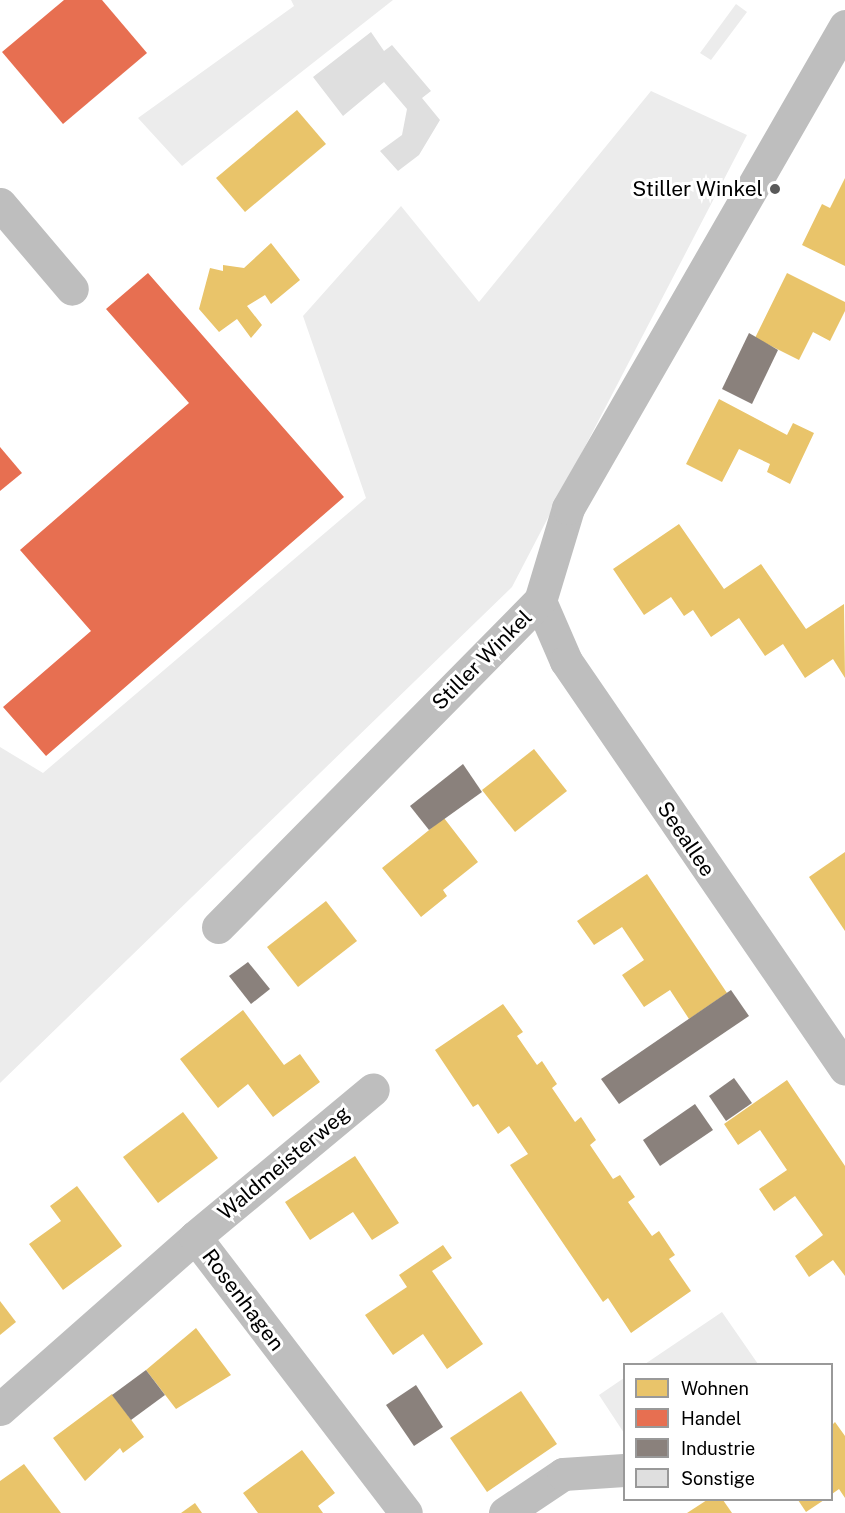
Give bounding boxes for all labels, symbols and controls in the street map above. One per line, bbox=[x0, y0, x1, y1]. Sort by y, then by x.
place label: Stiller Winkel bbox=[632, 176, 763, 202]
marker: Stiller Winkel bbox=[768, 182, 782, 196]
street label: Stiller Winkel bbox=[427, 605, 537, 715]
street label: Seeallee bbox=[652, 797, 720, 881]
street label: Waldmeisterweg bbox=[213, 1101, 355, 1225]
street label: Rosenhagen bbox=[197, 1244, 289, 1356]
legend bbox=[623, 1363, 833, 1501]
text: Wohnen bbox=[681, 1378, 749, 1399]
text: Handel bbox=[681, 1408, 741, 1429]
text: Industrie bbox=[681, 1438, 755, 1459]
text: Sonstige bbox=[681, 1468, 755, 1489]

